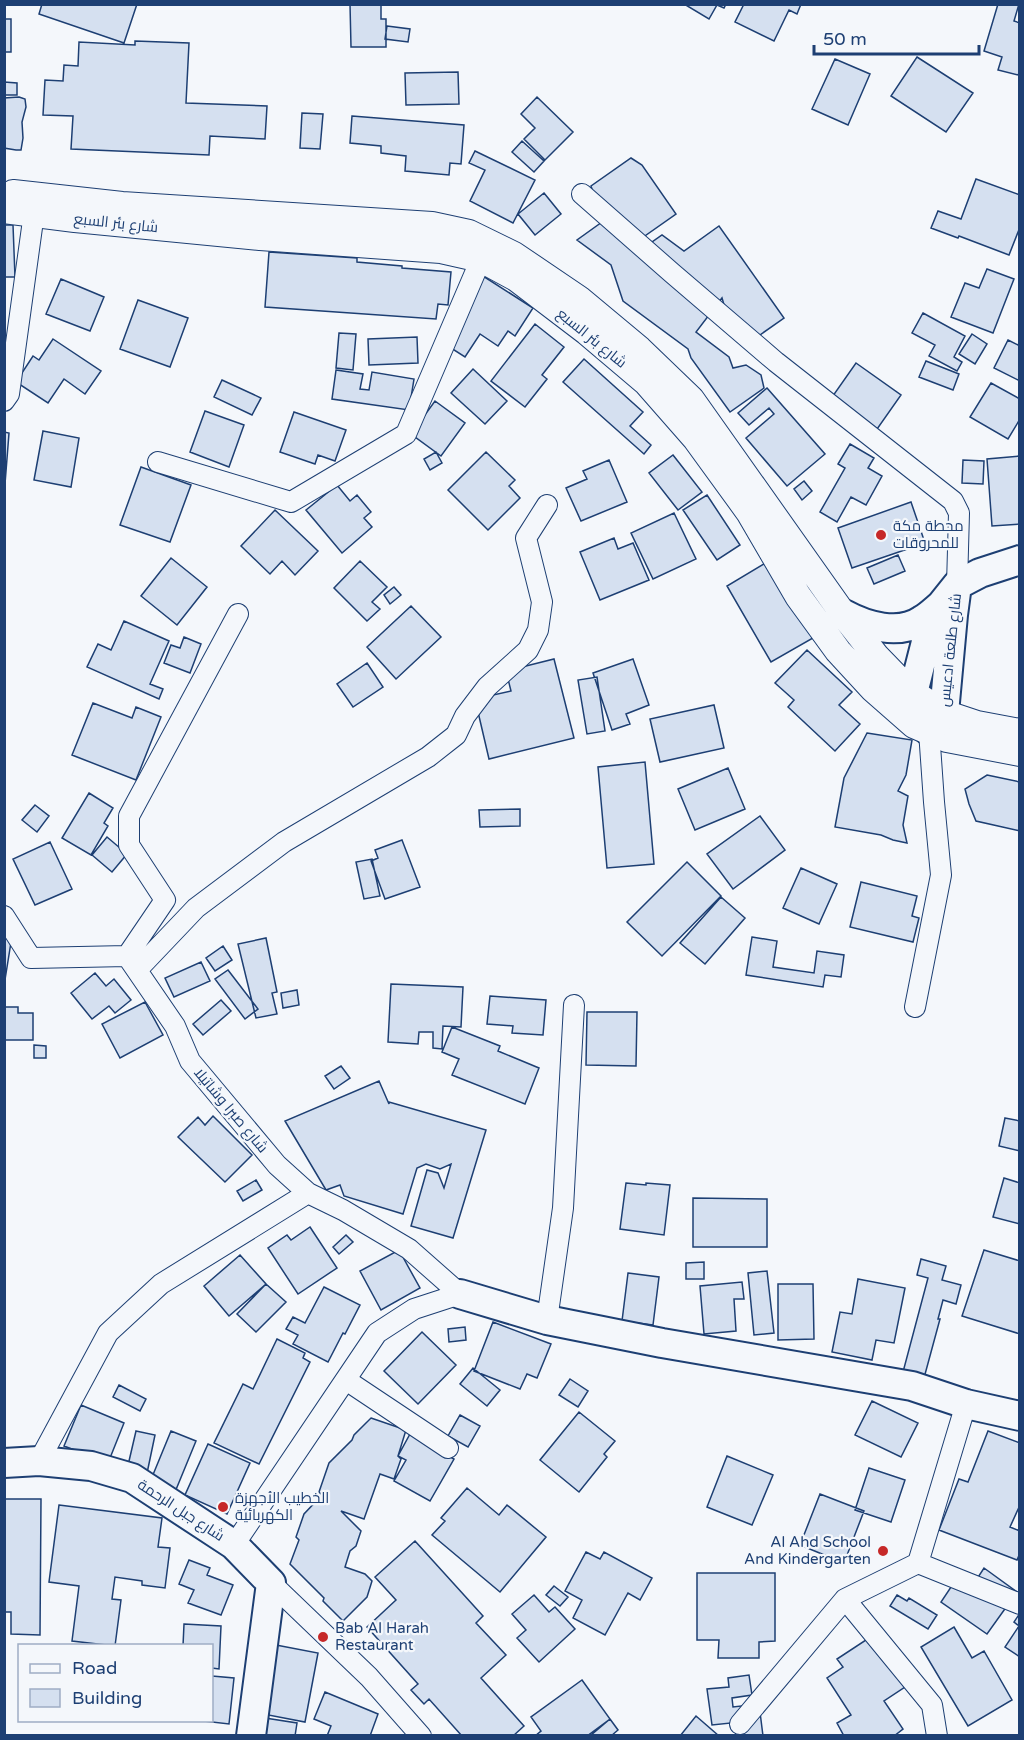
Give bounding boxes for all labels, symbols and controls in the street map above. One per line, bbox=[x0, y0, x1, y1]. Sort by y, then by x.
scale bar bbox=[814, 18, 979, 56]
text: 50 m bbox=[823, 28, 867, 50]
street label: شارع بئر السبع bbox=[73, 210, 159, 238]
street label: شارع بئر السبع bbox=[552, 304, 631, 373]
place label: محطة مكة للمحروقات bbox=[893, 517, 964, 552]
marker: محطة مكة للمحروقات bbox=[874, 528, 888, 542]
street label: شارع طلعة ادعيس bbox=[935, 592, 967, 708]
street label: شارع صبرا وشاتيلا bbox=[189, 1064, 272, 1158]
street label: شارع جبل الرحمة bbox=[133, 1475, 228, 1546]
place label: الخطيب الأجهزة الكهربائية bbox=[235, 1489, 329, 1525]
marker: الخطيب الأجهزة الكهربائية bbox=[216, 1500, 230, 1514]
place label: Al Ahd School And Kindergarten bbox=[744, 1533, 871, 1568]
marker: Al Ahd School And Kindergarten bbox=[876, 1544, 890, 1558]
place label: Bab Al Harah Restaurant bbox=[335, 1619, 429, 1654]
marker: Bab Al Harah Restaurant bbox=[316, 1630, 330, 1644]
legend bbox=[18, 1644, 213, 1722]
text: Road bbox=[72, 1657, 117, 1679]
text: Building bbox=[72, 1687, 142, 1709]

